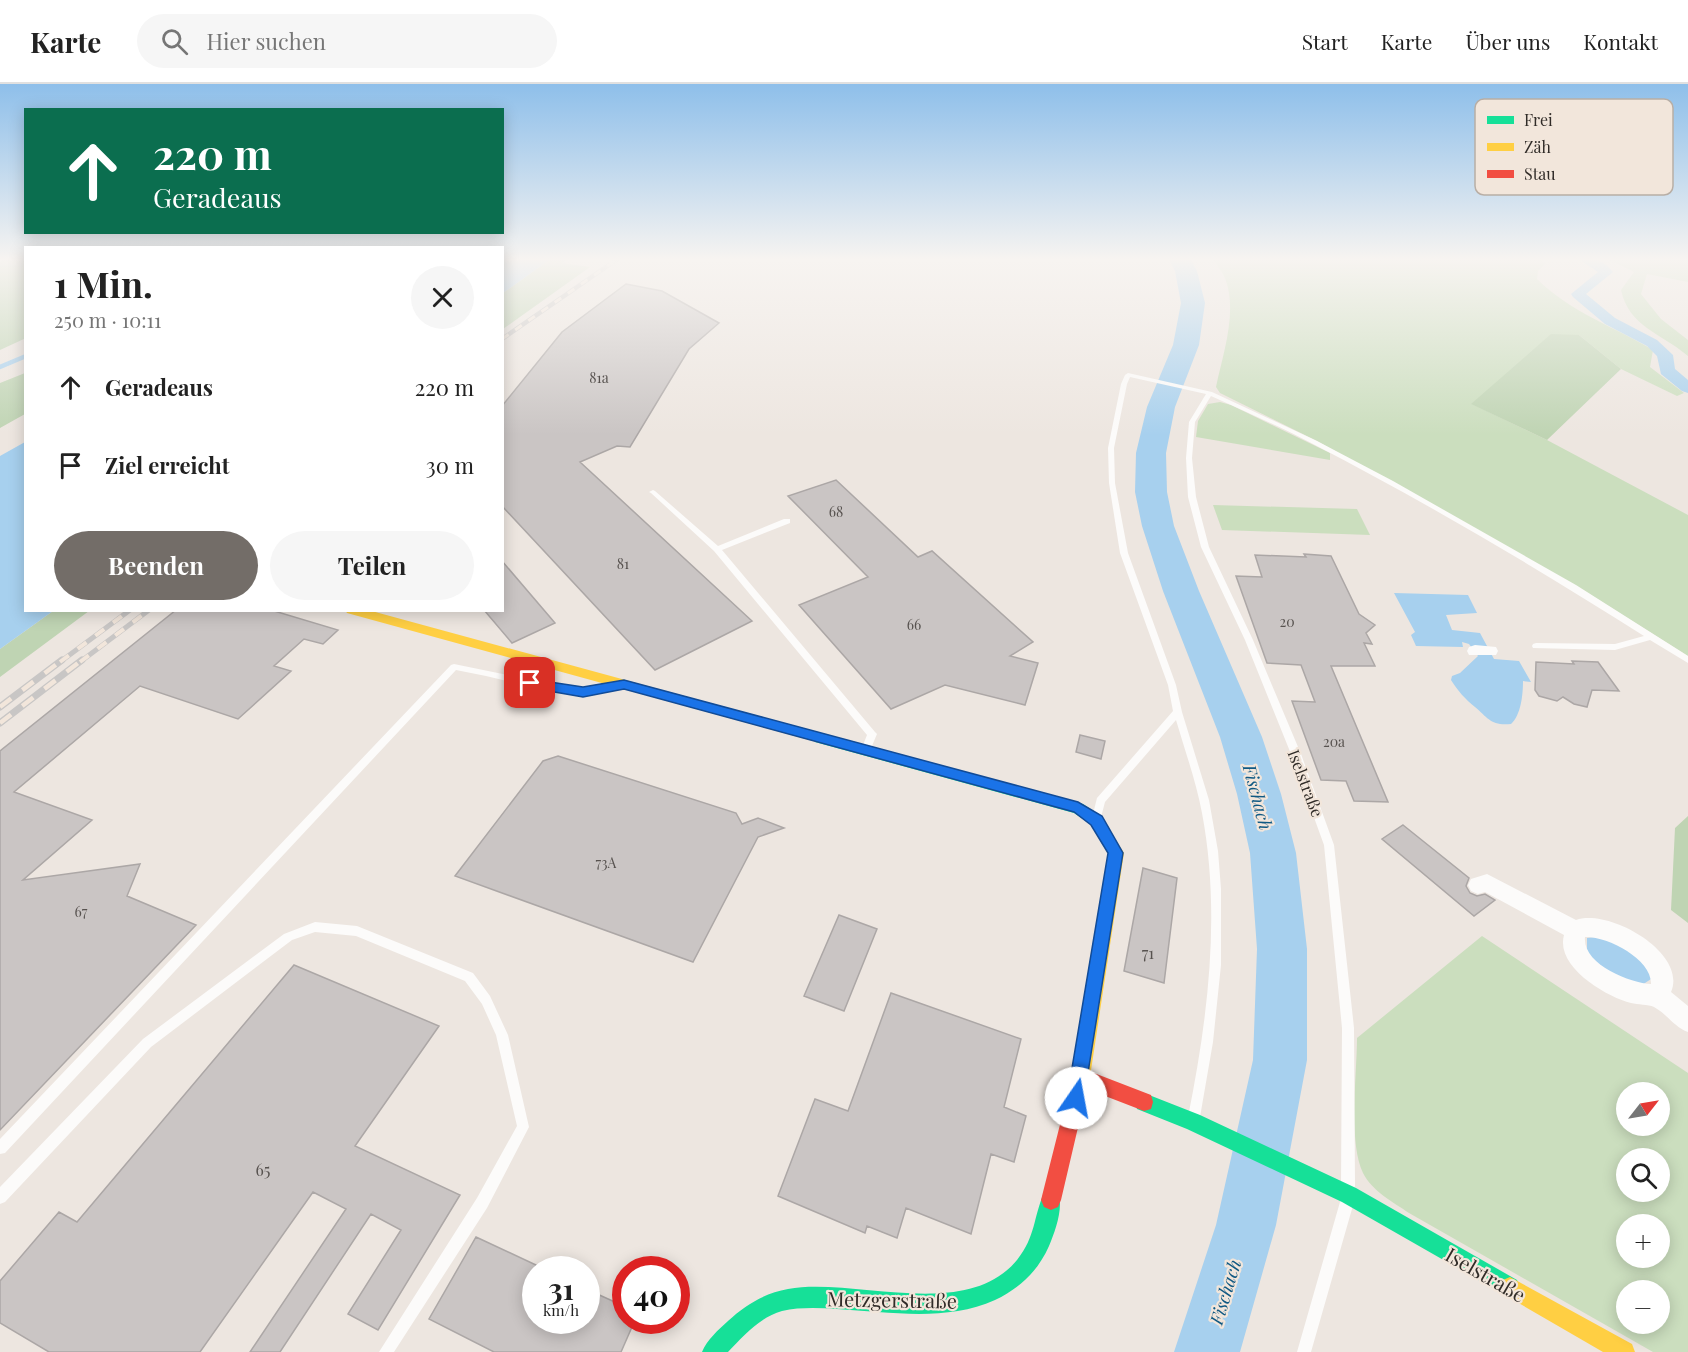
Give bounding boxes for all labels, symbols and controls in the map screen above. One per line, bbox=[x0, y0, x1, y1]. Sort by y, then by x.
search box bbox=[137, 14, 557, 68]
text: Karte bbox=[30, 23, 101, 60]
icon: search bbox=[158, 25, 191, 58]
text: Hier suchen bbox=[206, 26, 326, 56]
text: Start bbox=[1302, 27, 1348, 55]
text: Karte bbox=[1381, 27, 1432, 55]
text: Über uns bbox=[1465, 27, 1550, 55]
text: Kontakt bbox=[1583, 27, 1658, 55]
legend bbox=[1475, 99, 1673, 195]
text: Frei bbox=[1524, 109, 1553, 130]
text: 220 m bbox=[153, 125, 272, 181]
icon: ahead bbox=[54, 132, 132, 210]
text: Zäh bbox=[1524, 136, 1551, 157]
text: Stau bbox=[1524, 163, 1556, 184]
text: Geradeaus bbox=[153, 179, 282, 215]
text: 1 Min. bbox=[54, 259, 153, 307]
button: close bbox=[411, 266, 474, 329]
text: 250 m · 10:11 bbox=[54, 306, 161, 333]
house number: 81a bbox=[589, 368, 609, 387]
icon: ahead bbox=[54, 371, 87, 404]
text: Geradeaus bbox=[105, 372, 213, 402]
text: 220 m bbox=[415, 372, 474, 402]
icon: arrive bbox=[54, 449, 87, 482]
text: Ziel erreicht bbox=[105, 450, 229, 480]
text: 30 m bbox=[426, 450, 474, 480]
house number: 68 bbox=[829, 502, 843, 521]
button: Beenden bbox=[54, 531, 258, 600]
button: Teilen bbox=[270, 531, 474, 600]
house number: 81 bbox=[617, 554, 629, 573]
house number: 20 bbox=[1279, 612, 1295, 631]
house number: 66 bbox=[907, 615, 921, 634]
pin bbox=[504, 657, 555, 708]
icon: arrive bbox=[513, 666, 546, 699]
house number: 20a bbox=[1323, 732, 1345, 751]
street label: Iselstraße bbox=[1284, 746, 1328, 820]
water label: Fischach bbox=[1238, 761, 1278, 832]
house number: 73A bbox=[596, 853, 617, 872]
house number: 67 bbox=[75, 902, 88, 921]
house number: 71 bbox=[1142, 942, 1154, 963]
position arrow bbox=[1044, 1066, 1108, 1130]
north arrow bbox=[1616, 1082, 1670, 1136]
map controls bbox=[1616, 1082, 1670, 1334]
button: search bbox=[1616, 1148, 1670, 1202]
house number: 65 bbox=[256, 1159, 270, 1180]
button: + bbox=[1616, 1214, 1670, 1268]
street label: Iselstraße bbox=[1441, 1240, 1531, 1308]
speed limit sign: 40 bbox=[612, 1256, 690, 1334]
water label: Fischach bbox=[1203, 1257, 1246, 1328]
text: 31 bbox=[548, 1268, 574, 1308]
button: − bbox=[1616, 1280, 1670, 1334]
street label: Metzgerstraße bbox=[827, 1284, 957, 1314]
text: km/h bbox=[543, 1300, 579, 1320]

